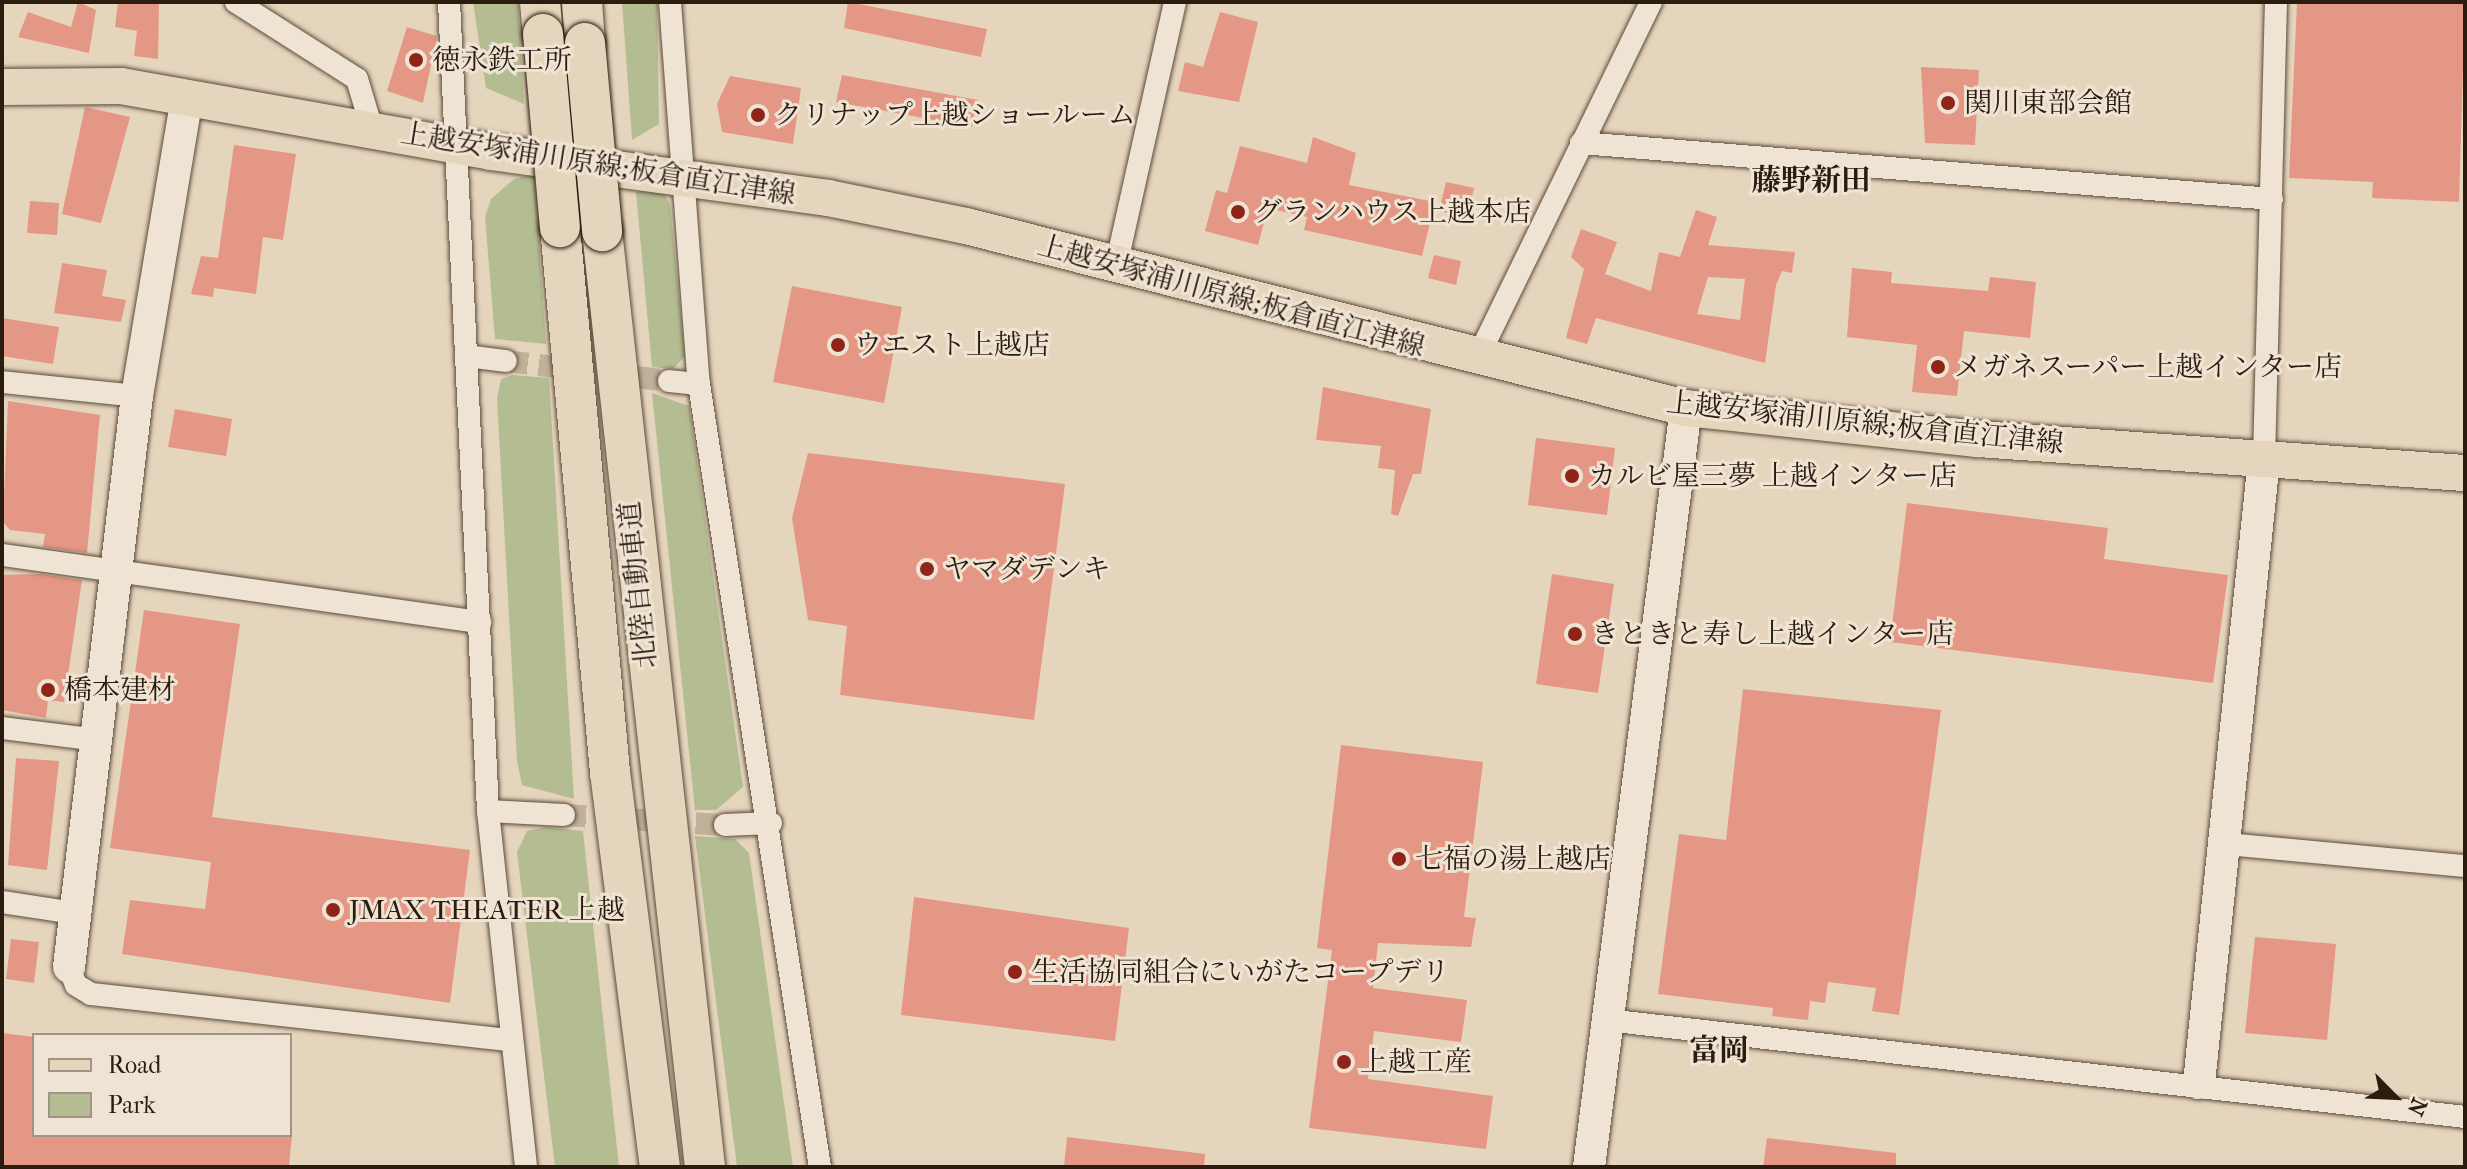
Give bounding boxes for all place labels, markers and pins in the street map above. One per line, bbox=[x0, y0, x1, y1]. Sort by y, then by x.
place label: 徳永鉄工所 bbox=[432, 43, 572, 77]
marker: 徳永鉄工所 bbox=[407, 51, 425, 69]
place label: 関川東部会館 bbox=[1964, 86, 2132, 120]
marker: 関川東部会館 bbox=[1939, 94, 1957, 112]
place label: クリナップ上越ショールーム bbox=[774, 98, 1138, 132]
marker: クリナップ上越ショールーム bbox=[749, 106, 767, 124]
place label: グランハウス上越本店 bbox=[1254, 195, 1534, 229]
marker: グランハウス上越本店 bbox=[1229, 203, 1247, 221]
place label: ウエスト上越店 bbox=[854, 328, 1050, 362]
marker: ウエスト上越店 bbox=[829, 336, 847, 354]
place label: メガネスーパー上越インター店 bbox=[1954, 350, 2345, 384]
marker: メガネスーパー上越インター店 bbox=[1929, 358, 1947, 376]
place label: カルビ屋三夢 上越インター店 bbox=[1588, 459, 1958, 493]
marker: カルビ屋三夢 上越インター店 bbox=[1563, 467, 1581, 485]
place label: ヤマダデンキ bbox=[943, 552, 1111, 586]
marker: ヤマダデンキ bbox=[918, 560, 936, 578]
place label: きときと寿し上越インター店 bbox=[1591, 617, 1955, 651]
marker: きときと寿し上越インター店 bbox=[1566, 625, 1584, 643]
place label: 橋本建材 bbox=[64, 673, 176, 707]
marker: 橋本建材 bbox=[39, 681, 57, 699]
place label: 七福の湯上越店 bbox=[1415, 842, 1611, 876]
marker: 七福の湯上越店 bbox=[1390, 850, 1408, 868]
place label: JMAX THEATER 上越 bbox=[349, 893, 625, 927]
marker: JMAX THEATER 上越 bbox=[324, 901, 342, 919]
place label: 生活協同組合にいがたコープデリ bbox=[1031, 955, 1451, 989]
marker: 生活協同組合にいがたコープデリ bbox=[1006, 963, 1024, 981]
place label: 上越工産 bbox=[1360, 1045, 1472, 1079]
marker: 上越工産 bbox=[1335, 1053, 1353, 1071]

